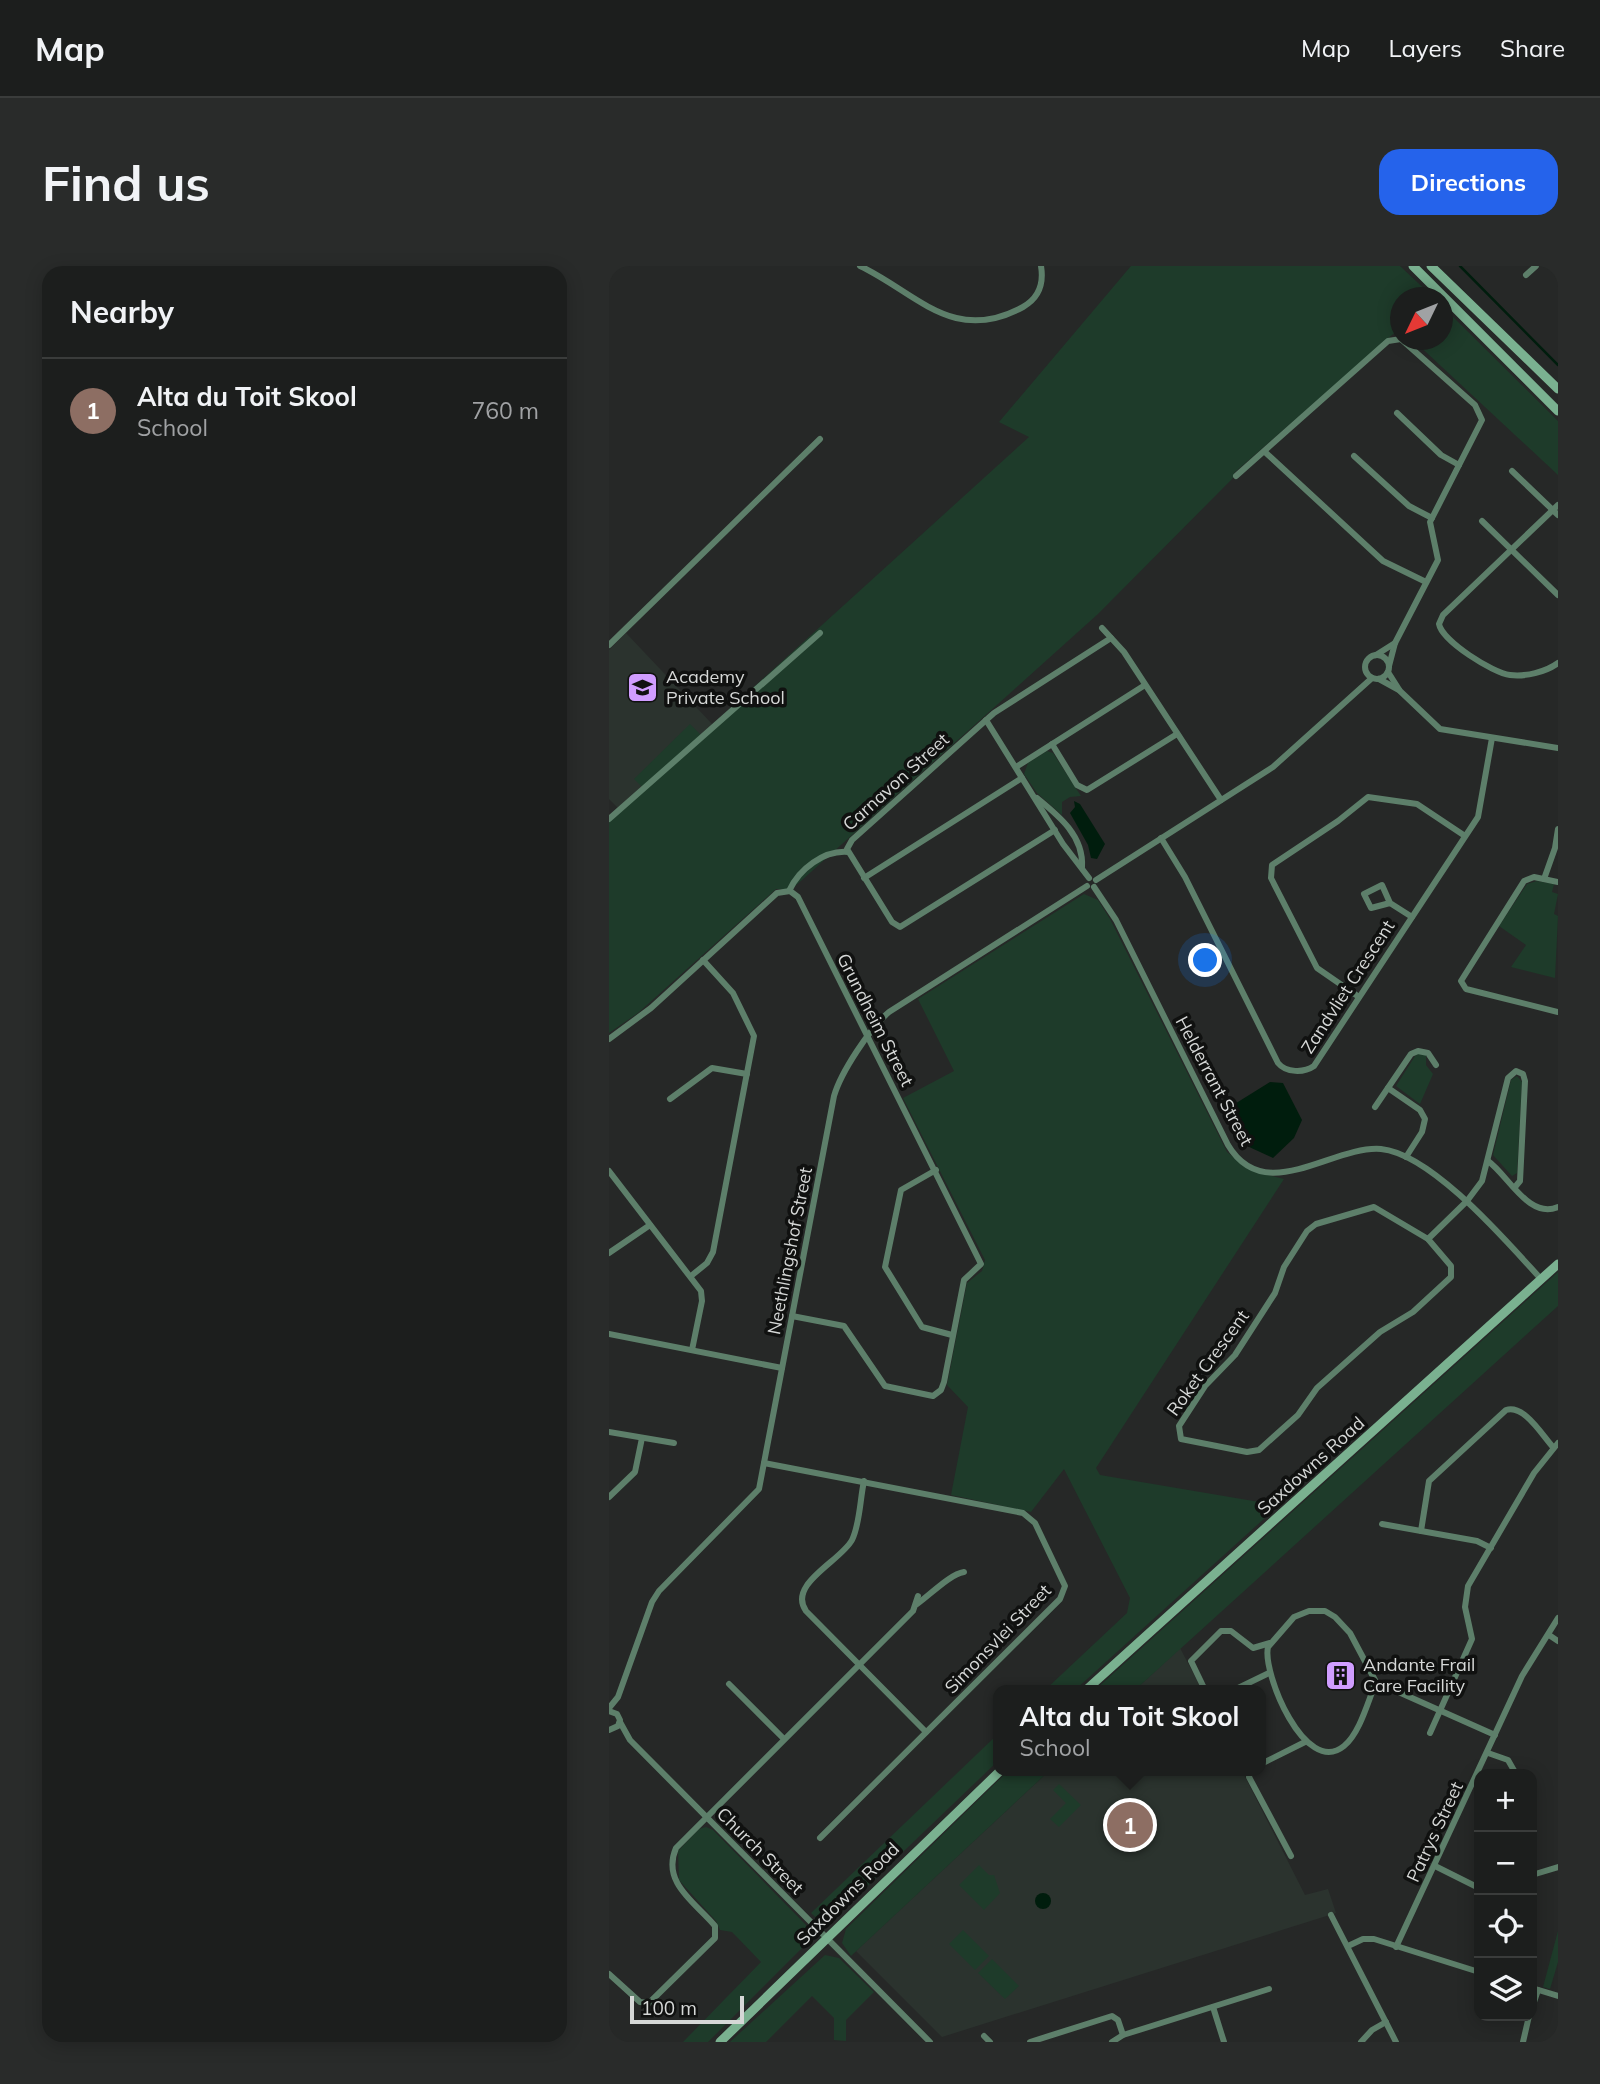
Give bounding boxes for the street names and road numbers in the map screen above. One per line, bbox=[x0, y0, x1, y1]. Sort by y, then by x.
street label: Carnavon Street bbox=[838, 728, 954, 835]
street label: Zandvliet Crescent bbox=[1296, 916, 1399, 1058]
street label: Grundheim Street bbox=[832, 949, 919, 1090]
street label: Helderrant Street bbox=[1171, 1012, 1258, 1150]
street label: Neethlingshof Street bbox=[762, 1165, 817, 1337]
street label: Roket Crescent bbox=[1162, 1305, 1254, 1420]
street label: Saxdowns Road bbox=[1252, 1411, 1369, 1520]
street label: Simonsvlei Street bbox=[940, 1579, 1056, 1698]
street label: Patrys Street bbox=[1401, 1778, 1468, 1886]
street label: Church Street bbox=[712, 1802, 809, 1899]
street label: Saxdowns Road bbox=[791, 1837, 904, 1950]

